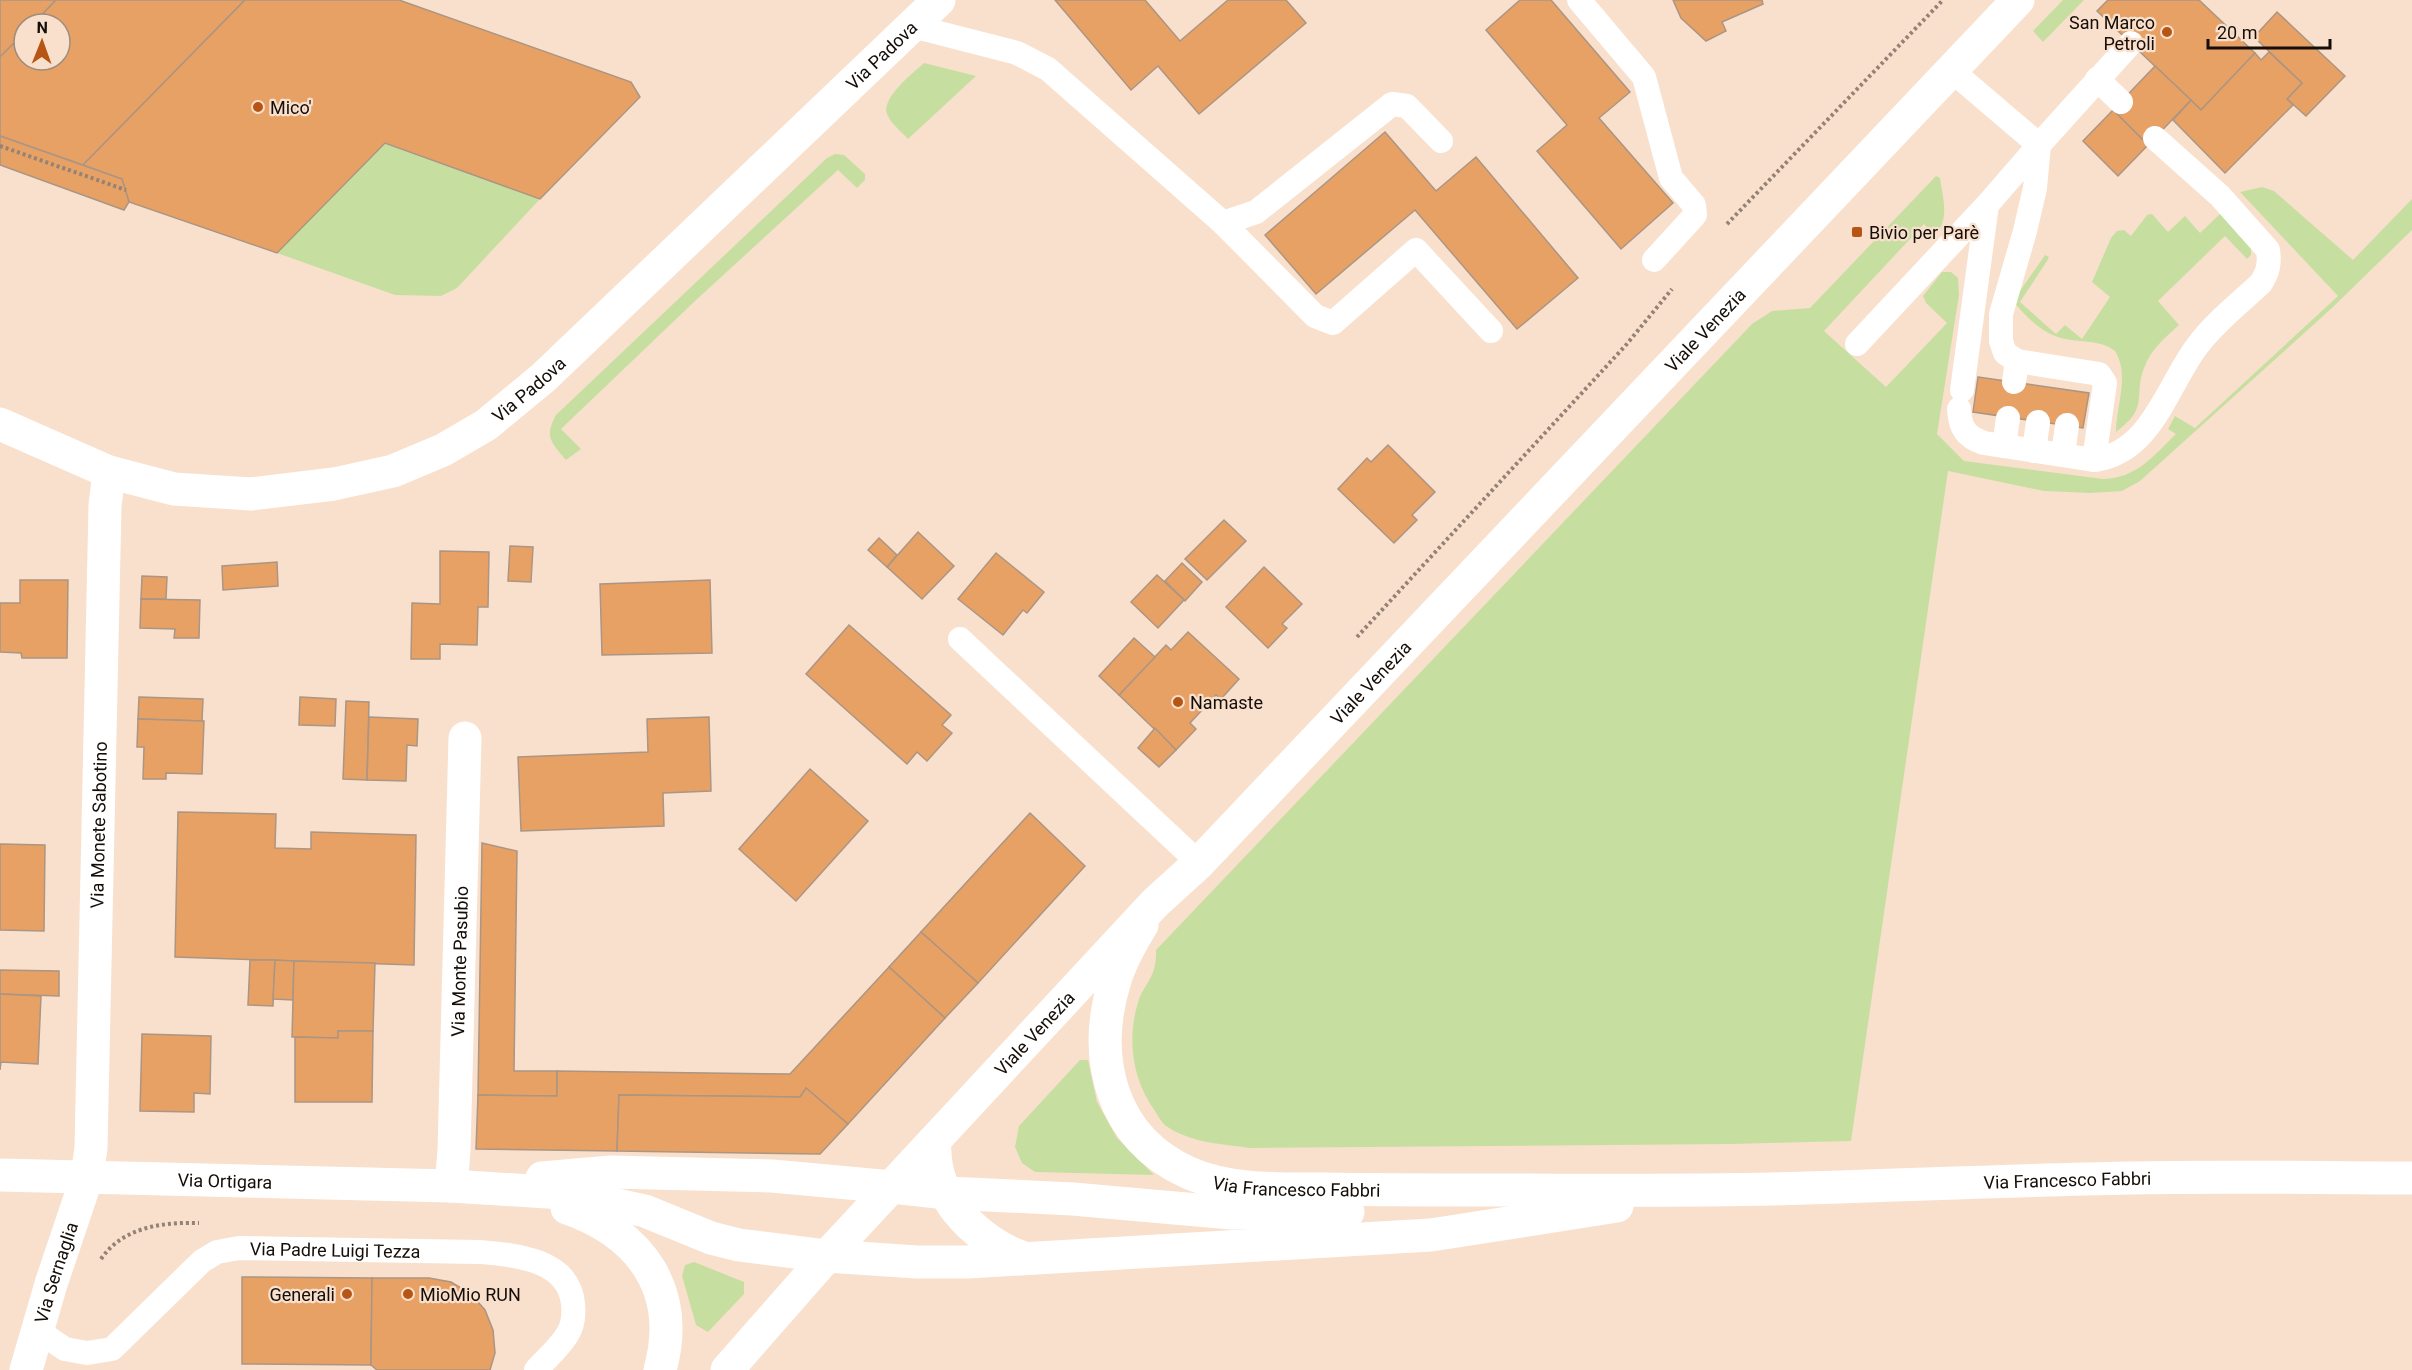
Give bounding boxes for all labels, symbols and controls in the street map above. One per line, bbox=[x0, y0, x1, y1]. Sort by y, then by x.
north arrow bbox=[12, 12, 72, 72]
place label: San Marco Petroli bbox=[2069, 12, 2155, 54]
scale bar bbox=[2208, 12, 2330, 50]
street label: Via Padova bbox=[842, 16, 921, 94]
text: N bbox=[36, 18, 48, 37]
text: 20 m bbox=[2217, 22, 2257, 43]
marker: San Marco Petroli bbox=[2160, 25, 2174, 39]
place label: Mico' bbox=[270, 97, 312, 118]
marker: Mico' bbox=[251, 100, 265, 114]
place label: Bivio per Parè bbox=[1869, 222, 1979, 243]
marker: Bivio per Parè bbox=[1850, 225, 1864, 239]
street label: Viale Venezia bbox=[1660, 284, 1750, 376]
street label: Via Padova bbox=[487, 352, 569, 426]
street label: Viale Venezia bbox=[1326, 636, 1415, 729]
place label: Namaste bbox=[1190, 692, 1263, 713]
marker: Namaste bbox=[1171, 695, 1185, 709]
street label: Via Monete Sabotino bbox=[86, 741, 110, 908]
street label: Via Monte Pasubio bbox=[447, 885, 472, 1037]
street label: Viale Venezia bbox=[990, 987, 1078, 1079]
street label: Via Francesco Fabbri bbox=[1983, 1167, 2152, 1192]
street label: Via Ortigara bbox=[177, 1169, 273, 1192]
street label: Via Francesco Fabbri bbox=[1211, 1171, 1381, 1200]
street label: Via Sernaglia bbox=[30, 1219, 82, 1325]
street label: Via Padre Luigi Tezza bbox=[250, 1238, 421, 1262]
place label: Generali bbox=[269, 1284, 335, 1305]
place label: MioMio RUN bbox=[420, 1284, 521, 1305]
marker: Generali bbox=[340, 1287, 354, 1301]
marker: MioMio RUN bbox=[401, 1287, 415, 1301]

